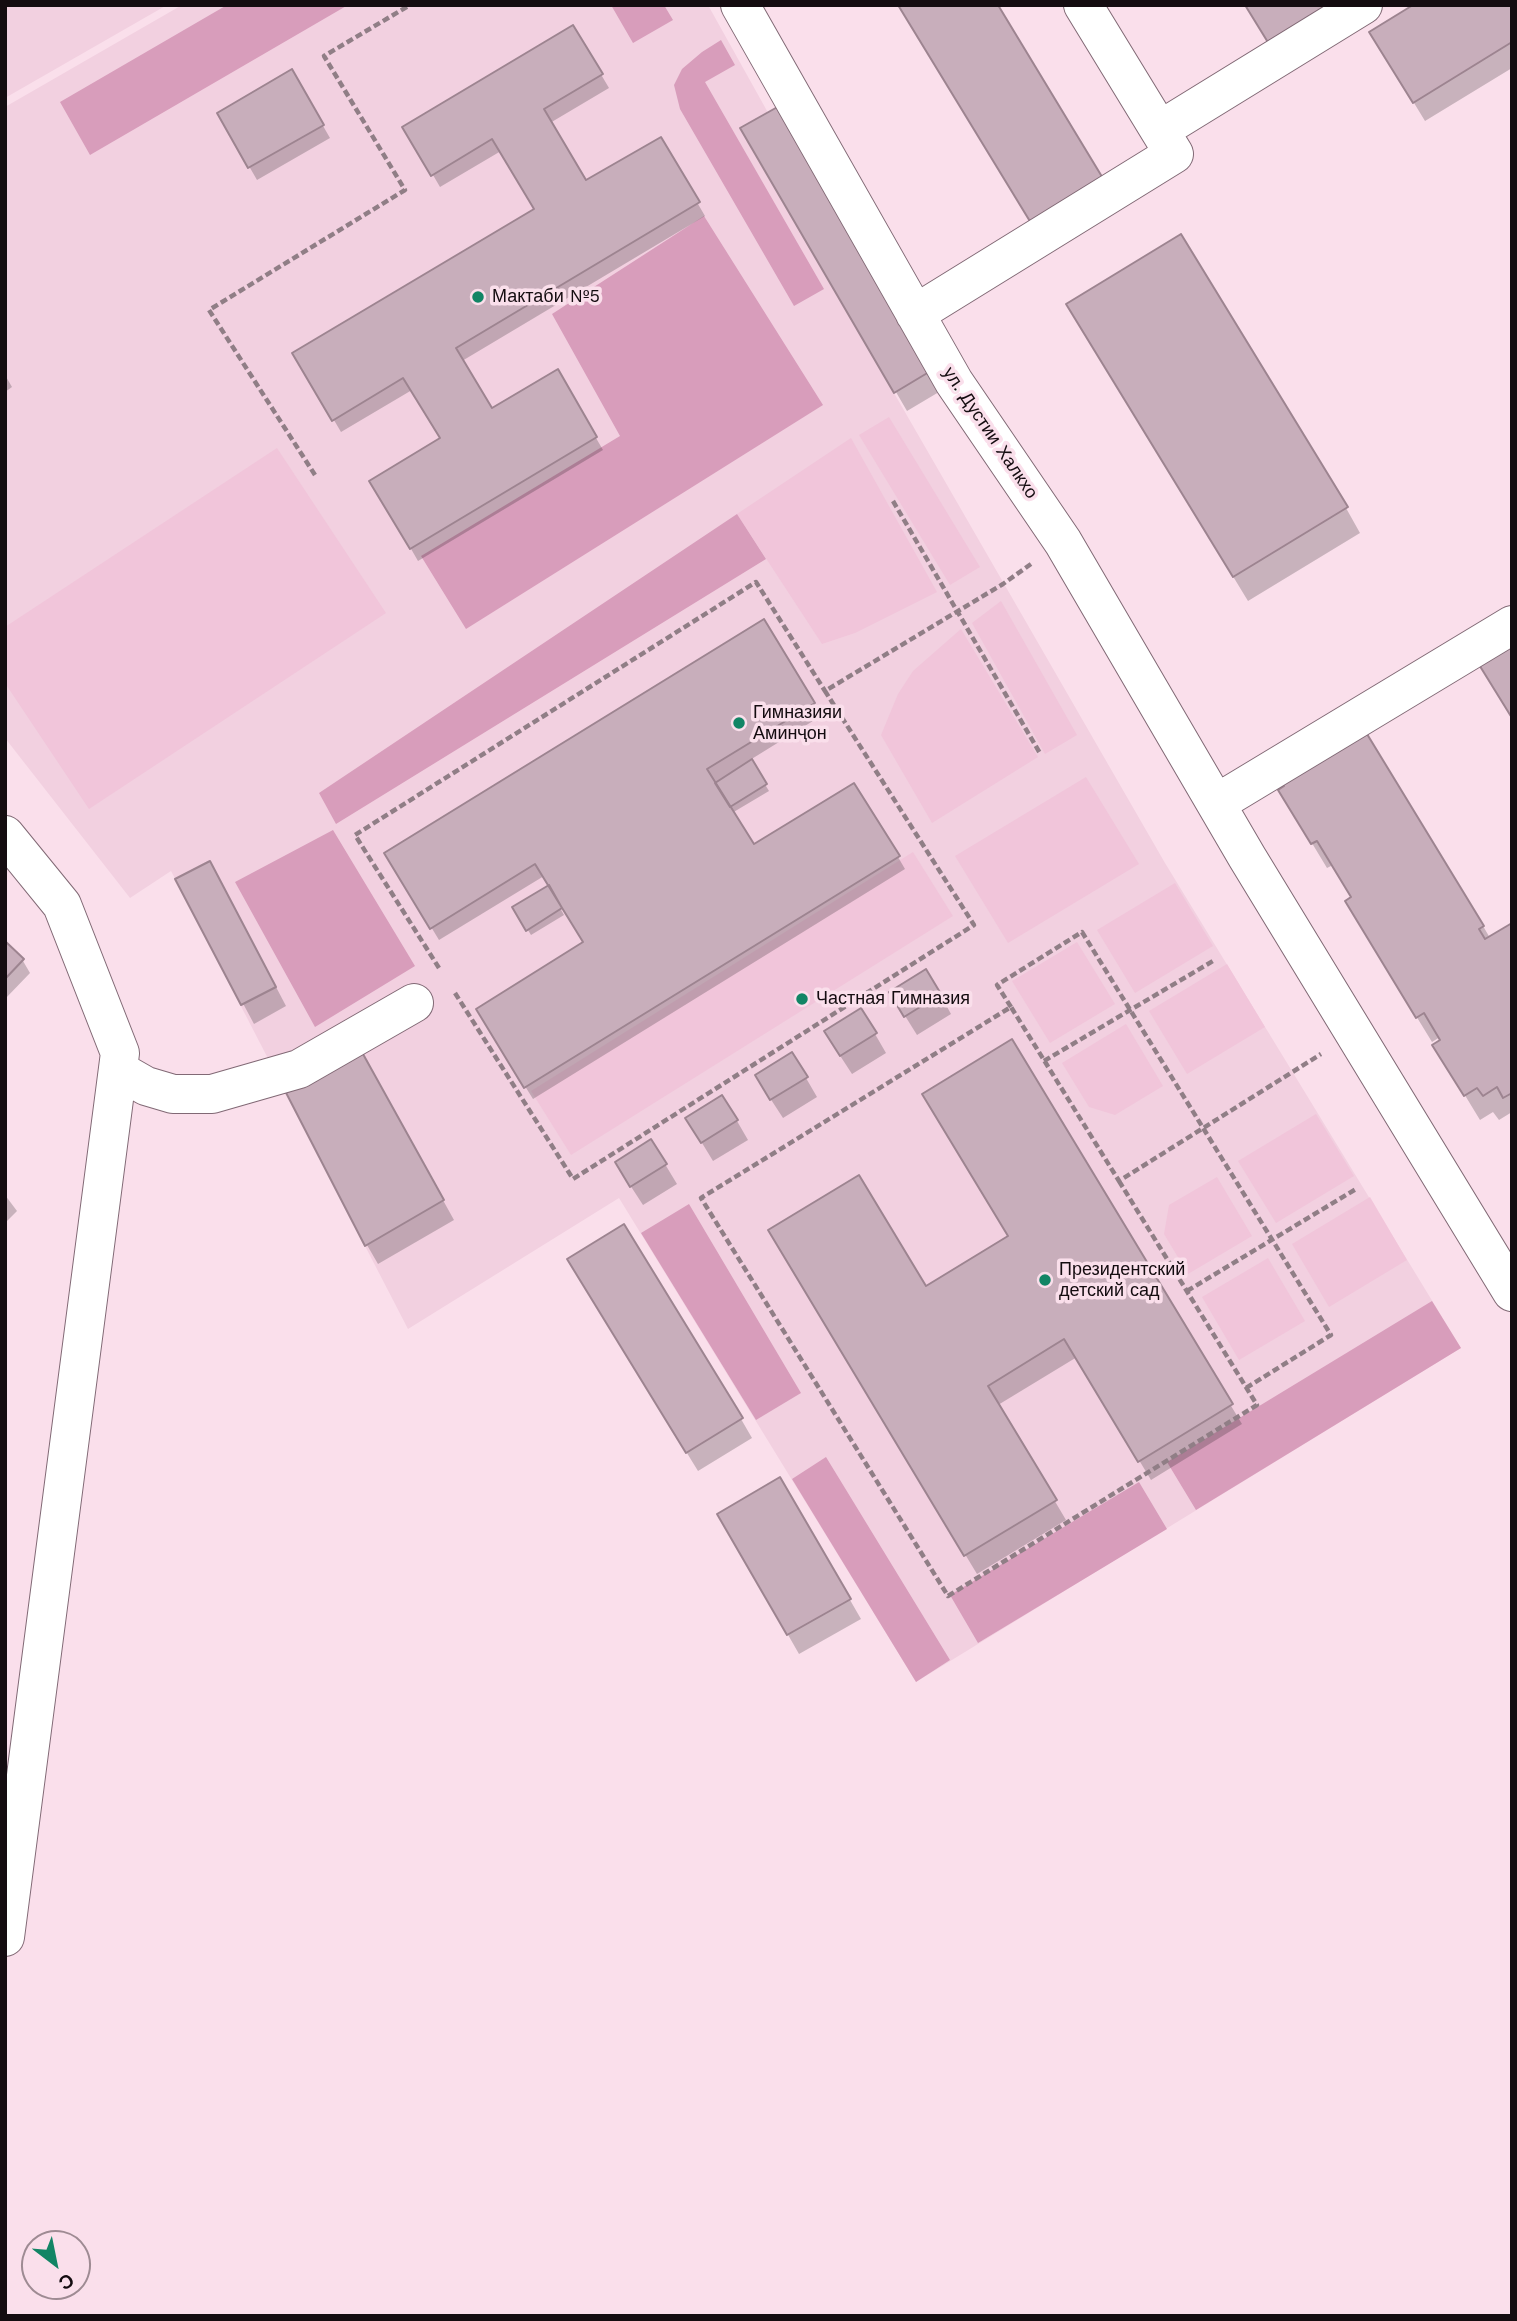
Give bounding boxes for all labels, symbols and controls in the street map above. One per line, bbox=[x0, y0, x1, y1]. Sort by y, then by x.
place label: Мактаби №5 bbox=[492, 286, 600, 308]
marker: Мактаби №5 bbox=[470, 289, 486, 305]
street label: ул. Дустии Халкхо bbox=[938, 363, 1042, 503]
place label: Гимназияи Аминҷон bbox=[753, 702, 842, 744]
marker: Гимназияи Аминҷон bbox=[731, 715, 747, 731]
place label: Частная Гимназия bbox=[816, 988, 970, 1010]
marker: Частная Гимназия bbox=[794, 991, 810, 1007]
place label: Президентский детский сад bbox=[1059, 1259, 1185, 1302]
marker: Президентский детский сад bbox=[1037, 1272, 1053, 1288]
north arrow bbox=[21, 2230, 91, 2300]
text: С bbox=[54, 2268, 78, 2295]

